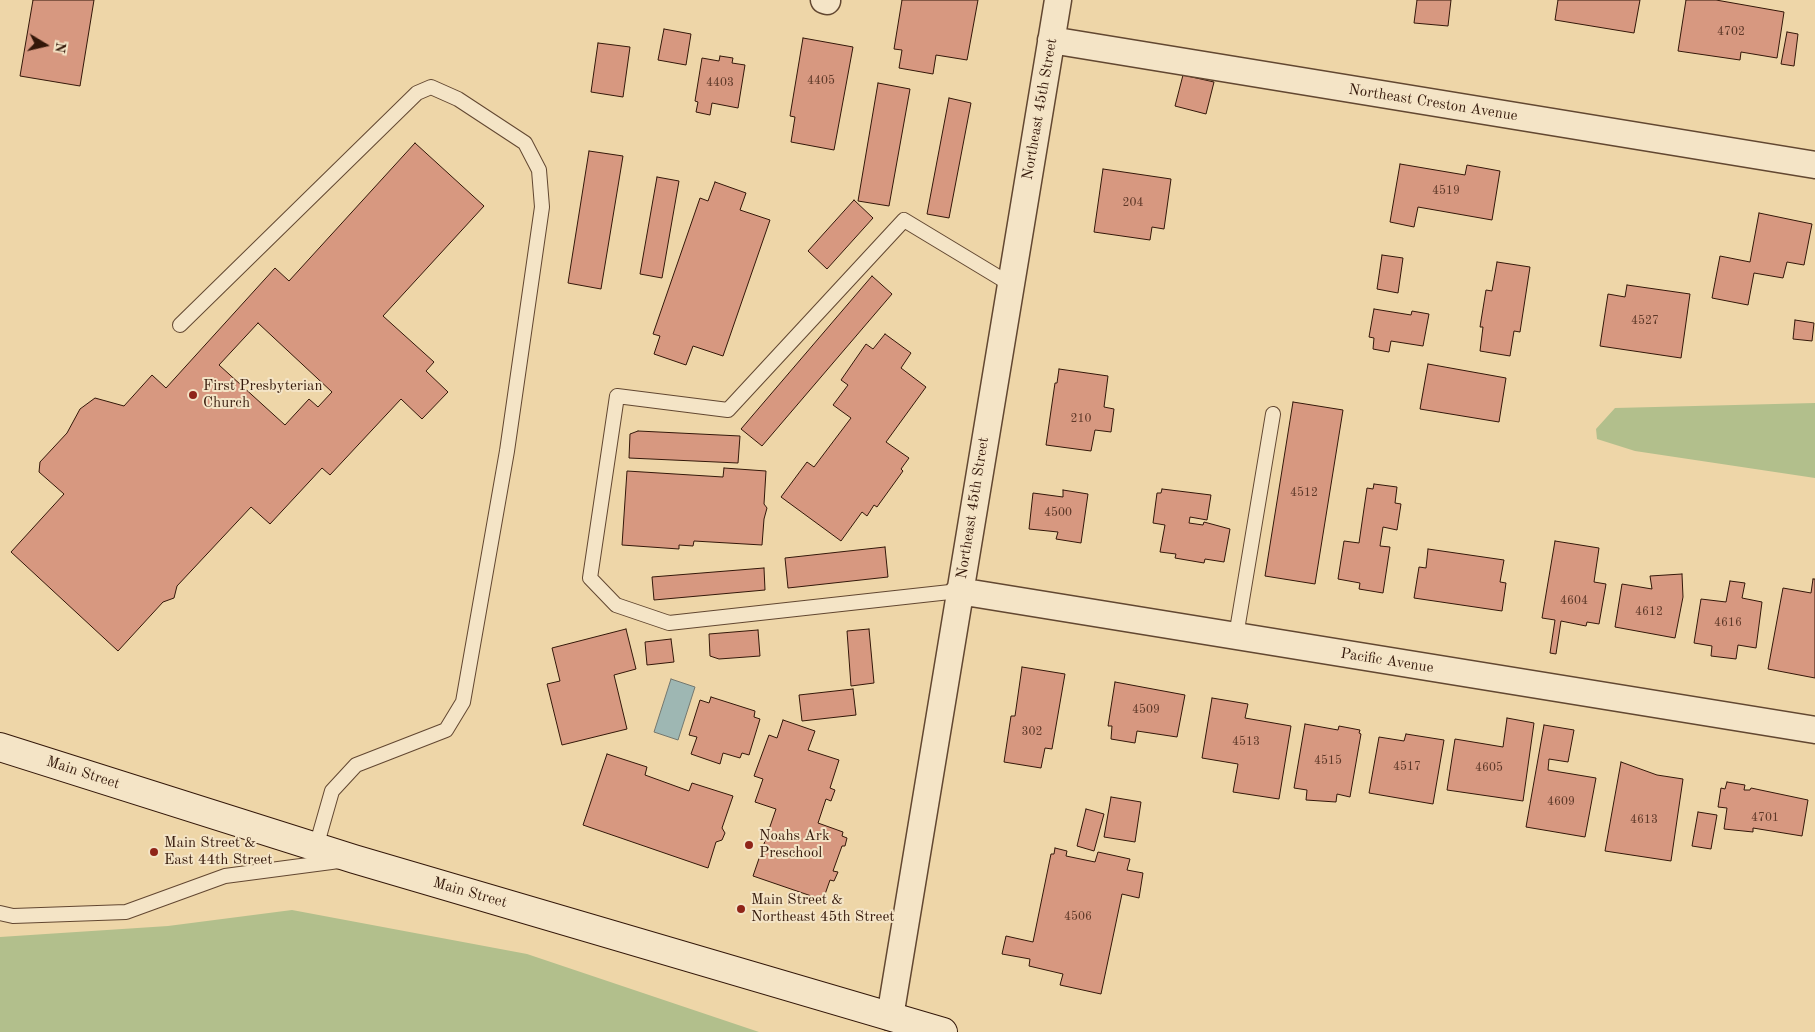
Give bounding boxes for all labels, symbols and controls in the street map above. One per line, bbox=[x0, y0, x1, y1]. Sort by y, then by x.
north arrow bbox=[20, 20, 70, 70]
house number: 4702 bbox=[1717, 25, 1745, 39]
street label: Northeast 45th Street bbox=[1019, 37, 1061, 181]
text: N bbox=[52, 41, 68, 54]
house number: 4405 bbox=[807, 74, 835, 88]
house number: 4403 bbox=[706, 76, 734, 90]
street label: Northeast Creston Avenue bbox=[1347, 81, 1519, 125]
house number: 4519 bbox=[1432, 184, 1460, 198]
house number: 204 bbox=[1123, 196, 1143, 210]
house number: 4527 bbox=[1631, 314, 1659, 328]
place label: First Presbyterian Church bbox=[203, 377, 323, 412]
marker: First Presbyterian Church bbox=[187, 389, 199, 401]
house number: 210 bbox=[1071, 412, 1091, 426]
street label: Northeast 45th Street bbox=[953, 436, 993, 580]
house number: 4512 bbox=[1290, 486, 1318, 500]
house number: 4500 bbox=[1044, 506, 1072, 520]
house number: 4604 bbox=[1560, 594, 1588, 608]
house number: 4612 bbox=[1635, 605, 1663, 619]
house number: 4616 bbox=[1714, 616, 1742, 630]
street label: Pacific Avenue bbox=[1339, 645, 1435, 677]
house number: 4509 bbox=[1132, 703, 1160, 717]
house number: 302 bbox=[1022, 725, 1042, 739]
house number: 4513 bbox=[1232, 735, 1260, 749]
street label: Main Street bbox=[44, 753, 122, 793]
house number: 4515 bbox=[1314, 754, 1342, 768]
house number: 4517 bbox=[1393, 760, 1421, 774]
house number: 4605 bbox=[1475, 761, 1503, 775]
house number: 4609 bbox=[1547, 795, 1575, 809]
house number: 4701 bbox=[1751, 811, 1779, 825]
house number: 4613 bbox=[1630, 813, 1658, 827]
place label: Noahs Ark Preschool bbox=[759, 827, 830, 862]
place label: Main Street & East 44th Street bbox=[164, 834, 272, 869]
marker: Noahs Ark Preschool bbox=[743, 839, 755, 851]
marker: Main Street & East 44th Street bbox=[148, 846, 160, 858]
street label: Main Street bbox=[431, 874, 509, 912]
place label: Main Street & Northeast 45th Street bbox=[751, 891, 895, 926]
marker: Main Street & Northeast 45th Street bbox=[735, 903, 747, 915]
house number: 4506 bbox=[1064, 910, 1092, 924]

